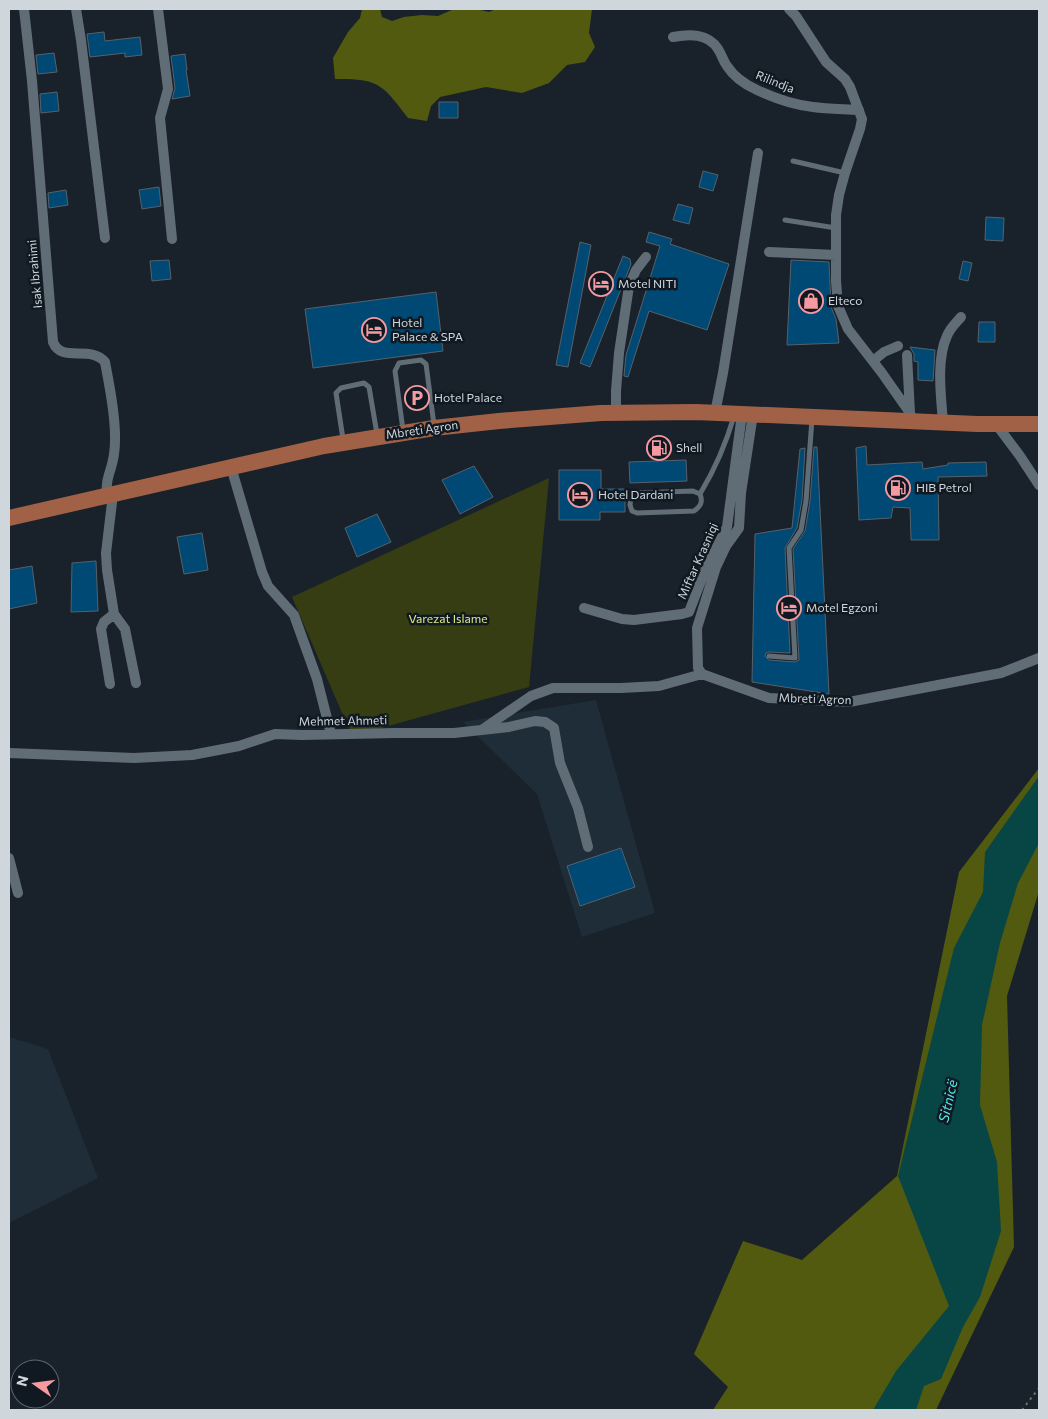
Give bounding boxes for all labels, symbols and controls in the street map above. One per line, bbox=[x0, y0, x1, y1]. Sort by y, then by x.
street label: Rilindja bbox=[754, 67, 797, 95]
street label: Isak Ibrahimi bbox=[24, 239, 44, 309]
hotel icon: Motel NITI bbox=[588, 271, 614, 297]
place label: Motel NITI bbox=[618, 276, 677, 290]
shop icon: Elteco bbox=[798, 288, 824, 314]
place label: Elteco bbox=[828, 293, 862, 307]
place label: Hotel Palace & SPA bbox=[392, 315, 463, 343]
hotel icon: Hotel Palace & SPA bbox=[361, 317, 387, 343]
parking icon: Hotel Palace bbox=[404, 385, 430, 411]
place label: Hotel Palace bbox=[434, 390, 502, 404]
street label: Mbreti Agron bbox=[385, 417, 459, 441]
fuel station icon: Shell bbox=[646, 435, 672, 461]
place label: Shell bbox=[676, 440, 702, 454]
fuel station icon: HIB Petrol bbox=[885, 475, 911, 501]
place label: HIB Petrol bbox=[916, 480, 972, 494]
hotel icon: Hotel Dardani bbox=[567, 482, 593, 508]
place label: Hotel Dardani bbox=[598, 487, 673, 501]
street label: Miftar Krasniqi bbox=[674, 520, 720, 601]
hotel icon: Motel Egzoni bbox=[776, 595, 802, 621]
place label: Motel Egzoni bbox=[806, 600, 878, 614]
park label: Varezat Islame bbox=[408, 611, 488, 625]
street label: Mbreti Agron bbox=[778, 690, 852, 706]
street label: Mehmet Ahmeti bbox=[299, 712, 387, 728]
water label: Sitnicë bbox=[934, 1077, 961, 1124]
north arrow bbox=[10, 1359, 60, 1409]
text: N bbox=[12, 1374, 31, 1388]

